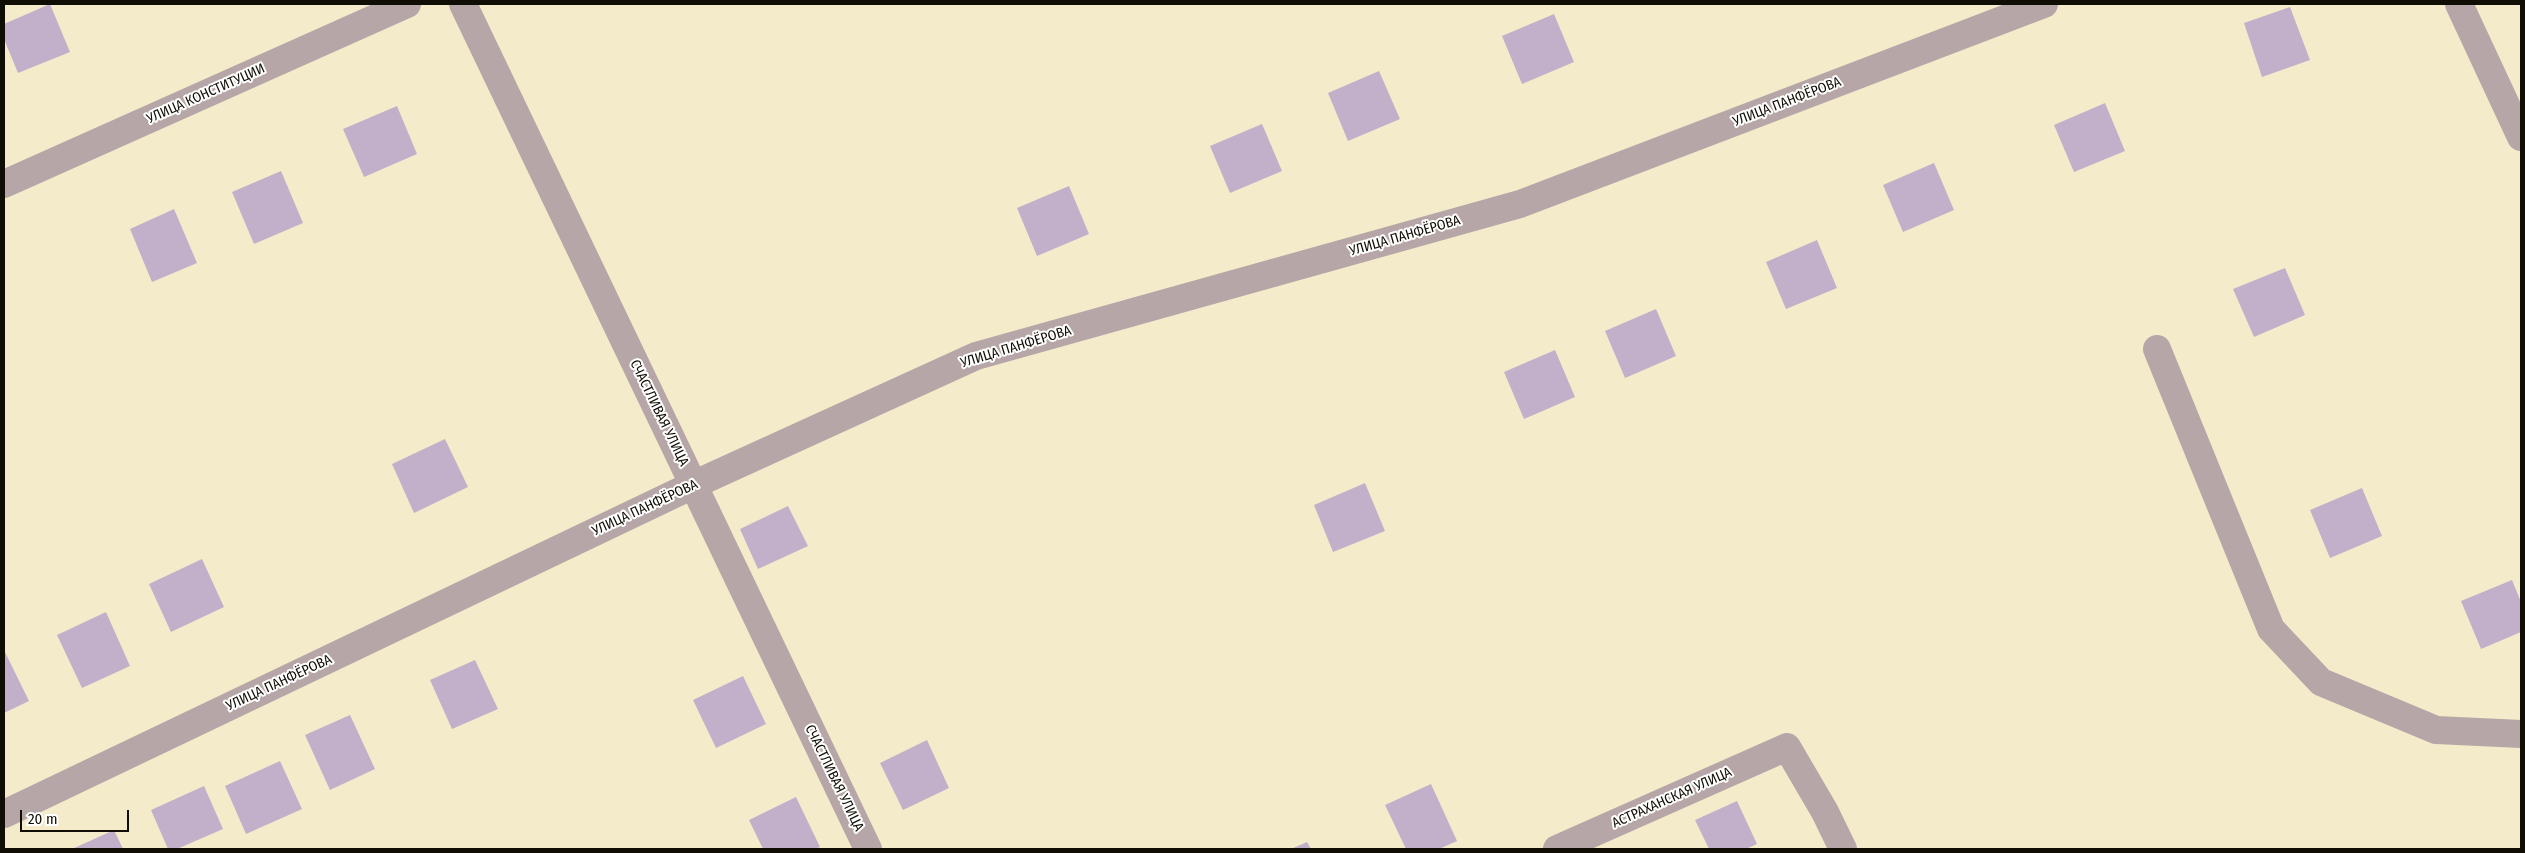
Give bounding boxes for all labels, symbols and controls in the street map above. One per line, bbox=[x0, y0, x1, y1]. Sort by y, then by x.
street label: УЛИЦА КОНСТИТУЦИИ bbox=[144, 60, 268, 128]
street label: УЛИЦА ПАНФЁРОВА bbox=[1731, 74, 1843, 130]
street label: УЛИЦА ПАНФЁРОВА bbox=[1348, 212, 1462, 260]
street label: УЛИЦА ПАНФЁРОВА bbox=[959, 322, 1073, 372]
street label: СЧАСТЛИВАЯ УЛИЦА bbox=[626, 357, 692, 469]
street label: УЛИЦА ПАНФЁРОВА bbox=[590, 476, 700, 540]
street label: УЛИЦА ПАНФЁРОВА bbox=[224, 651, 334, 715]
street label: СЧАСТЛИВАЯ УЛИЦА bbox=[801, 722, 867, 834]
street label: АСТРАХАНСКАЯ УЛИЦА bbox=[1610, 764, 1734, 832]
scale bar bbox=[22, 800, 131, 832]
text: 20 m bbox=[28, 810, 58, 828]

